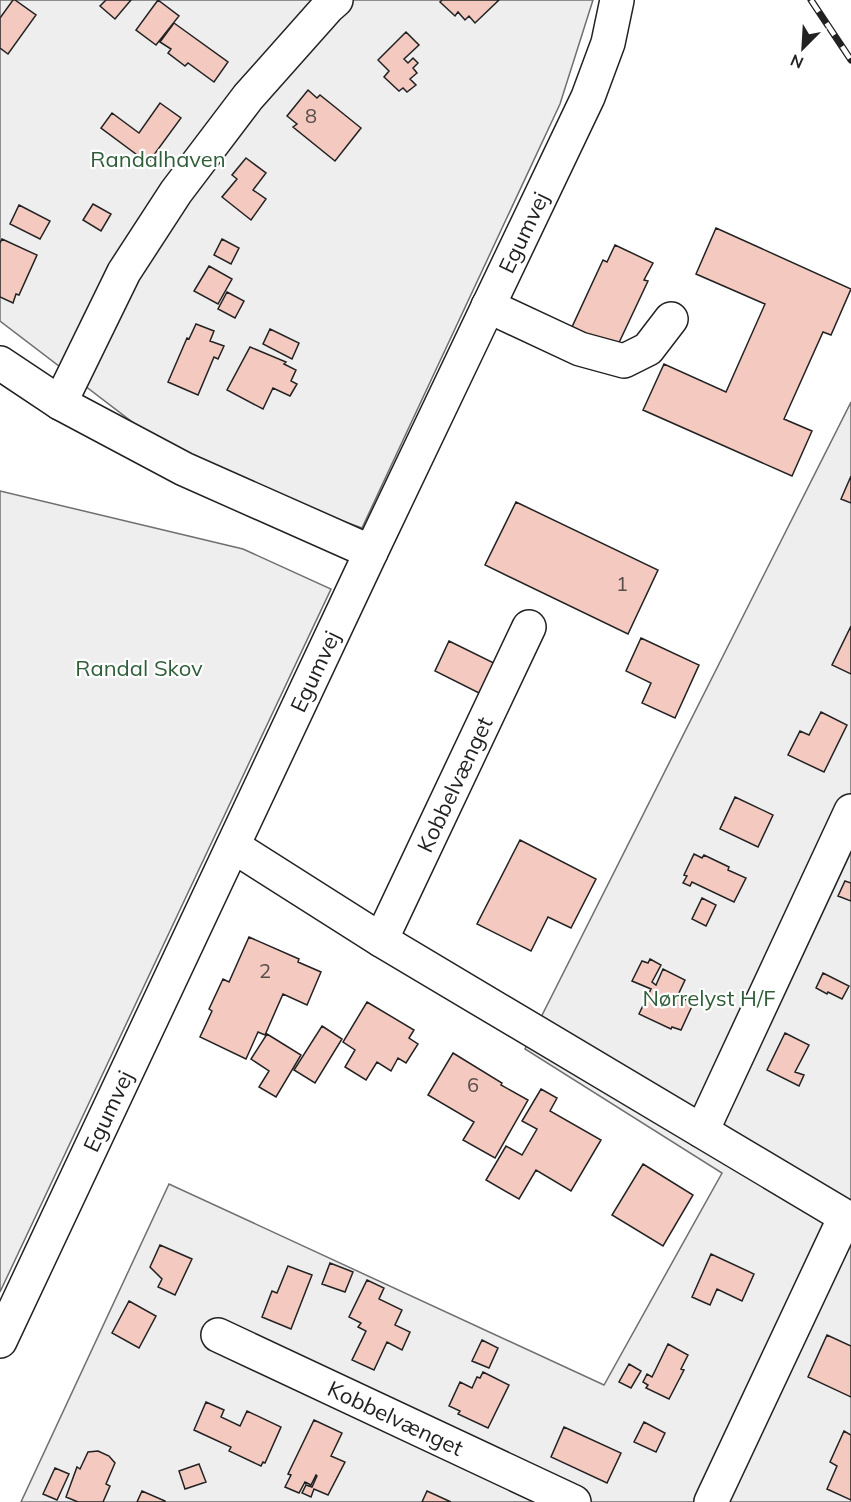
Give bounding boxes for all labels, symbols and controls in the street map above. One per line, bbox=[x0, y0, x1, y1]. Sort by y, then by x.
north arrow bbox=[773, 18, 833, 78]
text: N bbox=[787, 50, 806, 73]
house number: 8 bbox=[305, 103, 317, 128]
park label: Randalhaven bbox=[90, 145, 226, 173]
street label: Egumvej bbox=[492, 187, 555, 278]
house number: 1 bbox=[616, 571, 628, 596]
street label: Egumvej bbox=[284, 626, 346, 717]
park label: Randal Skov bbox=[75, 654, 203, 682]
street label: Kobbelvænget bbox=[411, 712, 499, 857]
house number: 2 bbox=[259, 958, 271, 983]
park label: Nørrelyst H/F bbox=[642, 984, 776, 1012]
street label: Egumvej bbox=[77, 1066, 139, 1156]
house number: 6 bbox=[467, 1072, 479, 1097]
street label: Kobbelvænget bbox=[323, 1374, 468, 1462]

